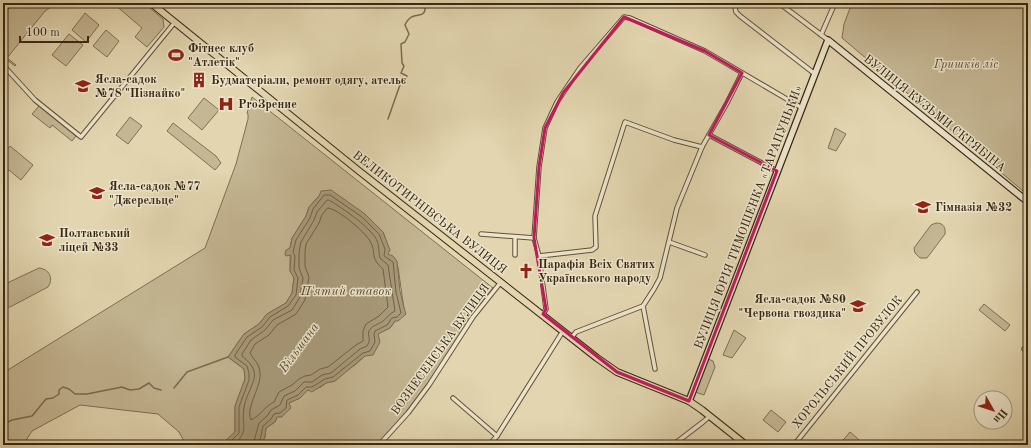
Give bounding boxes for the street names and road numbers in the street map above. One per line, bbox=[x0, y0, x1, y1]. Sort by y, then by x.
street label: ВУЛИЦЯ КУЗЬМИ СКРЯБІНА bbox=[861, 53, 1008, 175]
street label: ВУЛИЦЯ ЮРІЯ ТИМОШЕНКА «ТАРАПУНЬКИ» bbox=[693, 84, 805, 351]
street label: ВЕЛИКОТИРНІВСЬКА ВУЛИЦЯ bbox=[350, 149, 509, 276]
street label: ВОЗНЕСЕНСЬКА ВУЛИЦЯ bbox=[389, 282, 492, 417]
street label: ХОРОЛЬСЬКИЙ ПРОВУЛОК bbox=[788, 292, 905, 431]

